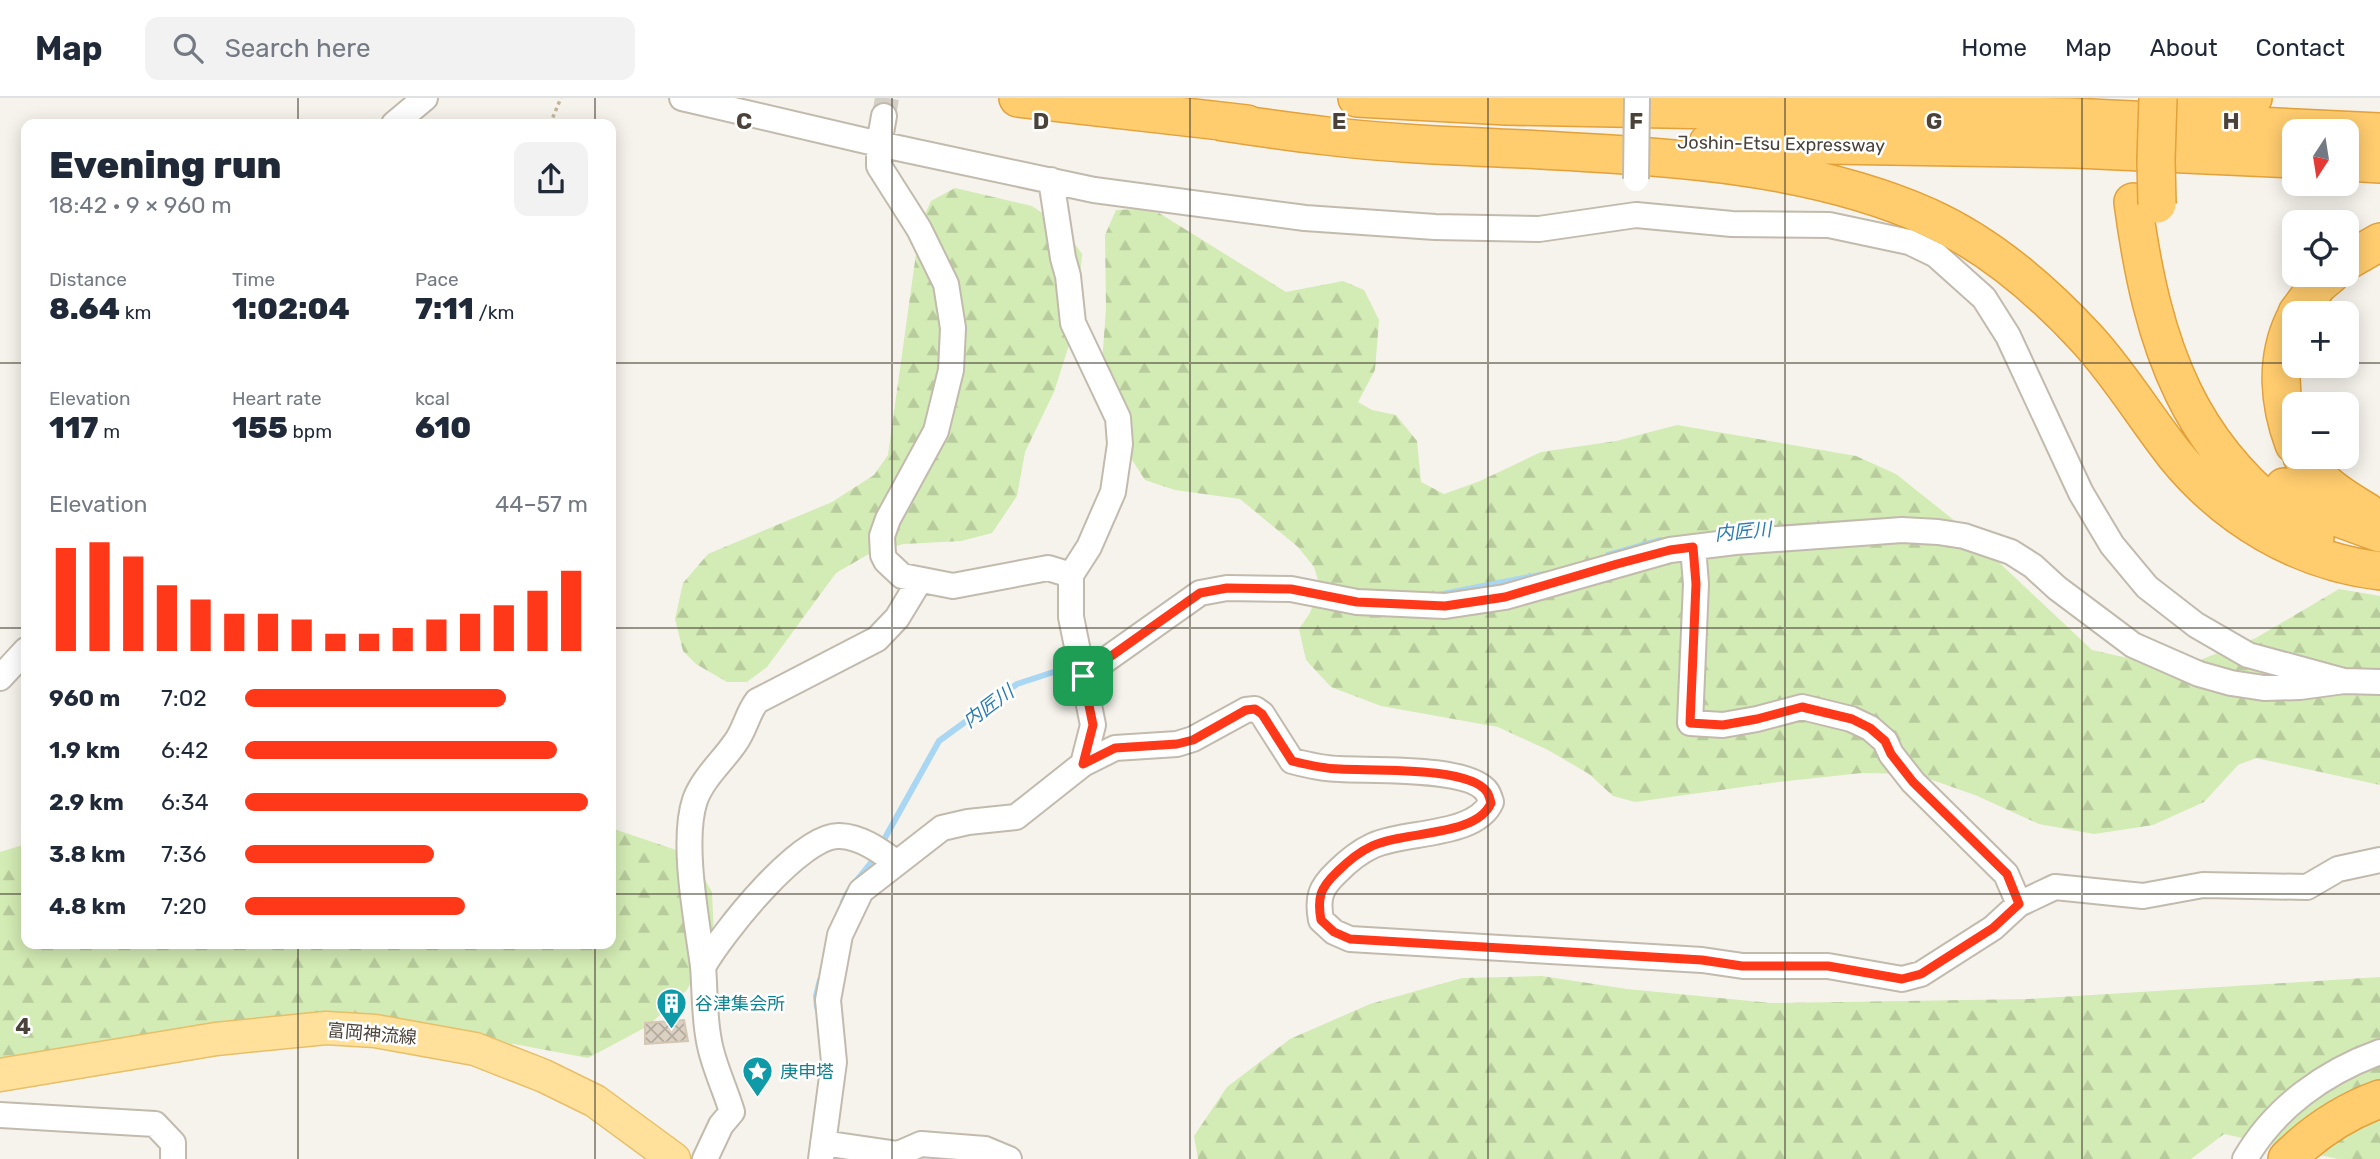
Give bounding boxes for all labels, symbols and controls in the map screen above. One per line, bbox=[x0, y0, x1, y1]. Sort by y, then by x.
search box bbox=[145, 17, 635, 80]
text: Map bbox=[35, 29, 103, 68]
icon: search bbox=[169, 29, 207, 67]
text: Search here bbox=[225, 33, 370, 64]
text: Home bbox=[1961, 34, 2027, 62]
text: Map bbox=[2065, 34, 2112, 62]
text: About bbox=[2150, 34, 2218, 62]
text: Contact bbox=[2256, 34, 2345, 62]
text: C bbox=[736, 107, 752, 135]
text: D bbox=[1033, 107, 1049, 135]
text: E bbox=[1332, 107, 1346, 135]
text: F bbox=[1629, 107, 1643, 135]
text: G bbox=[1926, 107, 1942, 135]
text: H bbox=[2222, 107, 2240, 135]
north arrow bbox=[2282, 119, 2359, 196]
map controls bbox=[2282, 119, 2359, 469]
street label: Joshin-Etsu Expressway bbox=[1677, 131, 1885, 157]
text: Evening run bbox=[49, 142, 282, 188]
button: share bbox=[514, 142, 588, 216]
text: 18:42 · 9 × 960 m bbox=[49, 191, 232, 219]
button: locate bbox=[2282, 210, 2359, 287]
text: Distance bbox=[49, 268, 127, 291]
text: Time bbox=[232, 268, 275, 291]
text: Pace bbox=[415, 268, 459, 291]
text: 8.64 bbox=[49, 291, 120, 327]
text: 1:02:04 bbox=[232, 291, 350, 327]
text: 7:11 bbox=[415, 291, 474, 327]
text: km bbox=[120, 301, 151, 324]
text: /km bbox=[474, 301, 514, 324]
button: + bbox=[2282, 301, 2359, 378]
text: Elevation bbox=[49, 387, 130, 410]
text: Heart rate bbox=[232, 387, 322, 410]
text: kcal bbox=[415, 387, 450, 410]
button: − bbox=[2282, 392, 2359, 469]
text: 117 bbox=[49, 410, 99, 446]
text: 155 bbox=[232, 410, 288, 446]
text: 610 bbox=[415, 410, 471, 446]
text: m bbox=[99, 420, 120, 443]
text: bpm bbox=[288, 420, 332, 443]
text: Elevation bbox=[49, 490, 148, 518]
text: 44–57 m bbox=[495, 490, 588, 518]
water label: 内匠川 bbox=[1714, 517, 1774, 545]
pin bbox=[1053, 646, 1113, 706]
icon: arrive bbox=[1064, 657, 1102, 695]
water label: 内匠川 bbox=[958, 679, 1020, 732]
text: 960 m bbox=[49, 684, 120, 712]
text: 7:02 bbox=[161, 684, 207, 712]
text: 1.9 km bbox=[49, 736, 120, 764]
text: 6:42 bbox=[161, 736, 209, 764]
text: 2.9 km bbox=[49, 788, 124, 816]
text: 6:34 bbox=[161, 788, 209, 816]
text: 3.8 km bbox=[49, 840, 126, 868]
text: 7:36 bbox=[161, 840, 206, 868]
text: 4.8 km bbox=[49, 892, 126, 920]
text: 7:20 bbox=[161, 892, 207, 920]
building icon: 谷津集会所 bbox=[655, 987, 689, 1031]
place label: 谷津集会所 bbox=[695, 993, 785, 1015]
text: 4 bbox=[15, 1012, 31, 1040]
street label: 富岡神流線 bbox=[326, 1019, 418, 1049]
place icon: 庚申塔 bbox=[740, 1055, 774, 1099]
place label: 庚申塔 bbox=[780, 1061, 834, 1083]

